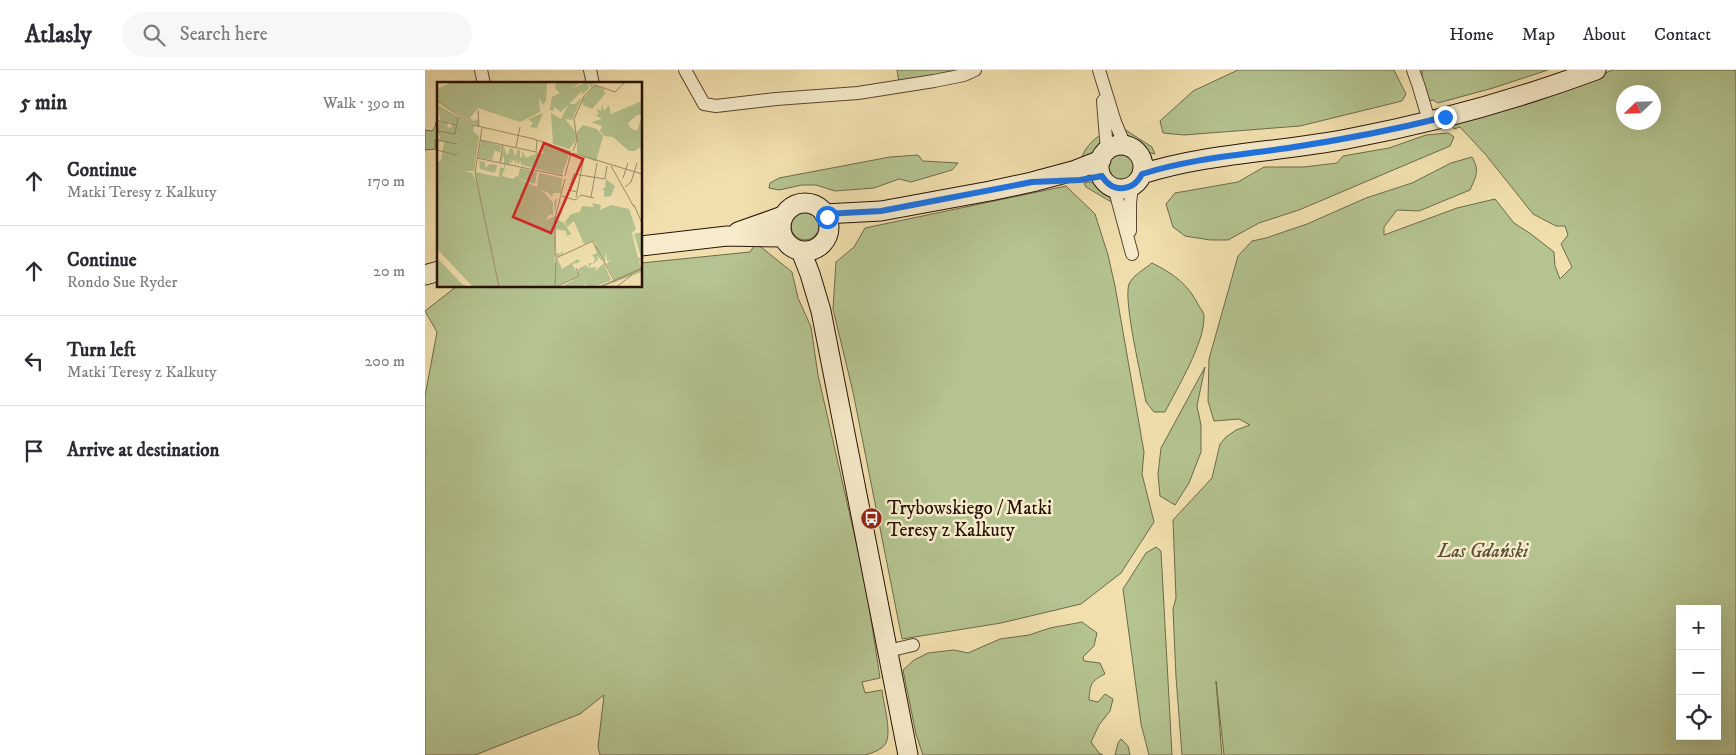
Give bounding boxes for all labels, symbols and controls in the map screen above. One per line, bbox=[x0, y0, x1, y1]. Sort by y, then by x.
search box bbox=[122, 12, 472, 57]
text: Atlasly bbox=[25, 20, 92, 50]
icon: search bbox=[140, 21, 168, 49]
text: Search here bbox=[180, 23, 268, 46]
text: Home bbox=[1449, 24, 1494, 46]
text: Map bbox=[1522, 24, 1555, 46]
text: About bbox=[1583, 24, 1626, 46]
text: Contact bbox=[1654, 24, 1711, 46]
inset map bbox=[437, 82, 643, 288]
north arrow bbox=[1616, 85, 1661, 130]
text: 5 min bbox=[20, 90, 67, 116]
text: Walk · 390 m bbox=[323, 93, 405, 113]
route end bbox=[1434, 106, 1457, 129]
text: Continue bbox=[67, 159, 137, 182]
icon: ahead bbox=[20, 167, 48, 195]
text: 170 m bbox=[367, 171, 405, 191]
text: Matki Teresy z Kalkuty bbox=[67, 182, 217, 202]
route start bbox=[816, 206, 839, 229]
text: Continue bbox=[67, 249, 137, 272]
icon: ahead bbox=[20, 257, 48, 285]
text: 20 m bbox=[373, 261, 405, 281]
text: Rondo Sue Ryder bbox=[67, 272, 178, 292]
text: Turn left bbox=[67, 339, 136, 362]
icon: left bbox=[20, 347, 48, 375]
text: 200 m bbox=[364, 351, 405, 371]
text: Matki Teresy z Kalkuty bbox=[67, 362, 217, 382]
icon: arrive bbox=[20, 437, 48, 465]
text: Arrive at destination bbox=[67, 439, 219, 462]
place label: Trybowskiego / Matki Teresy z Kalkuty bbox=[887, 497, 1052, 542]
bus stop icon: Trybowskiego / Matki Teresy z Kalkuty bbox=[859, 507, 883, 531]
park label: Las Gdański bbox=[1437, 540, 1529, 563]
map controls bbox=[1676, 605, 1721, 740]
button: + bbox=[1676, 605, 1721, 650]
button: − bbox=[1676, 650, 1721, 695]
button: locate bbox=[1676, 695, 1721, 740]

